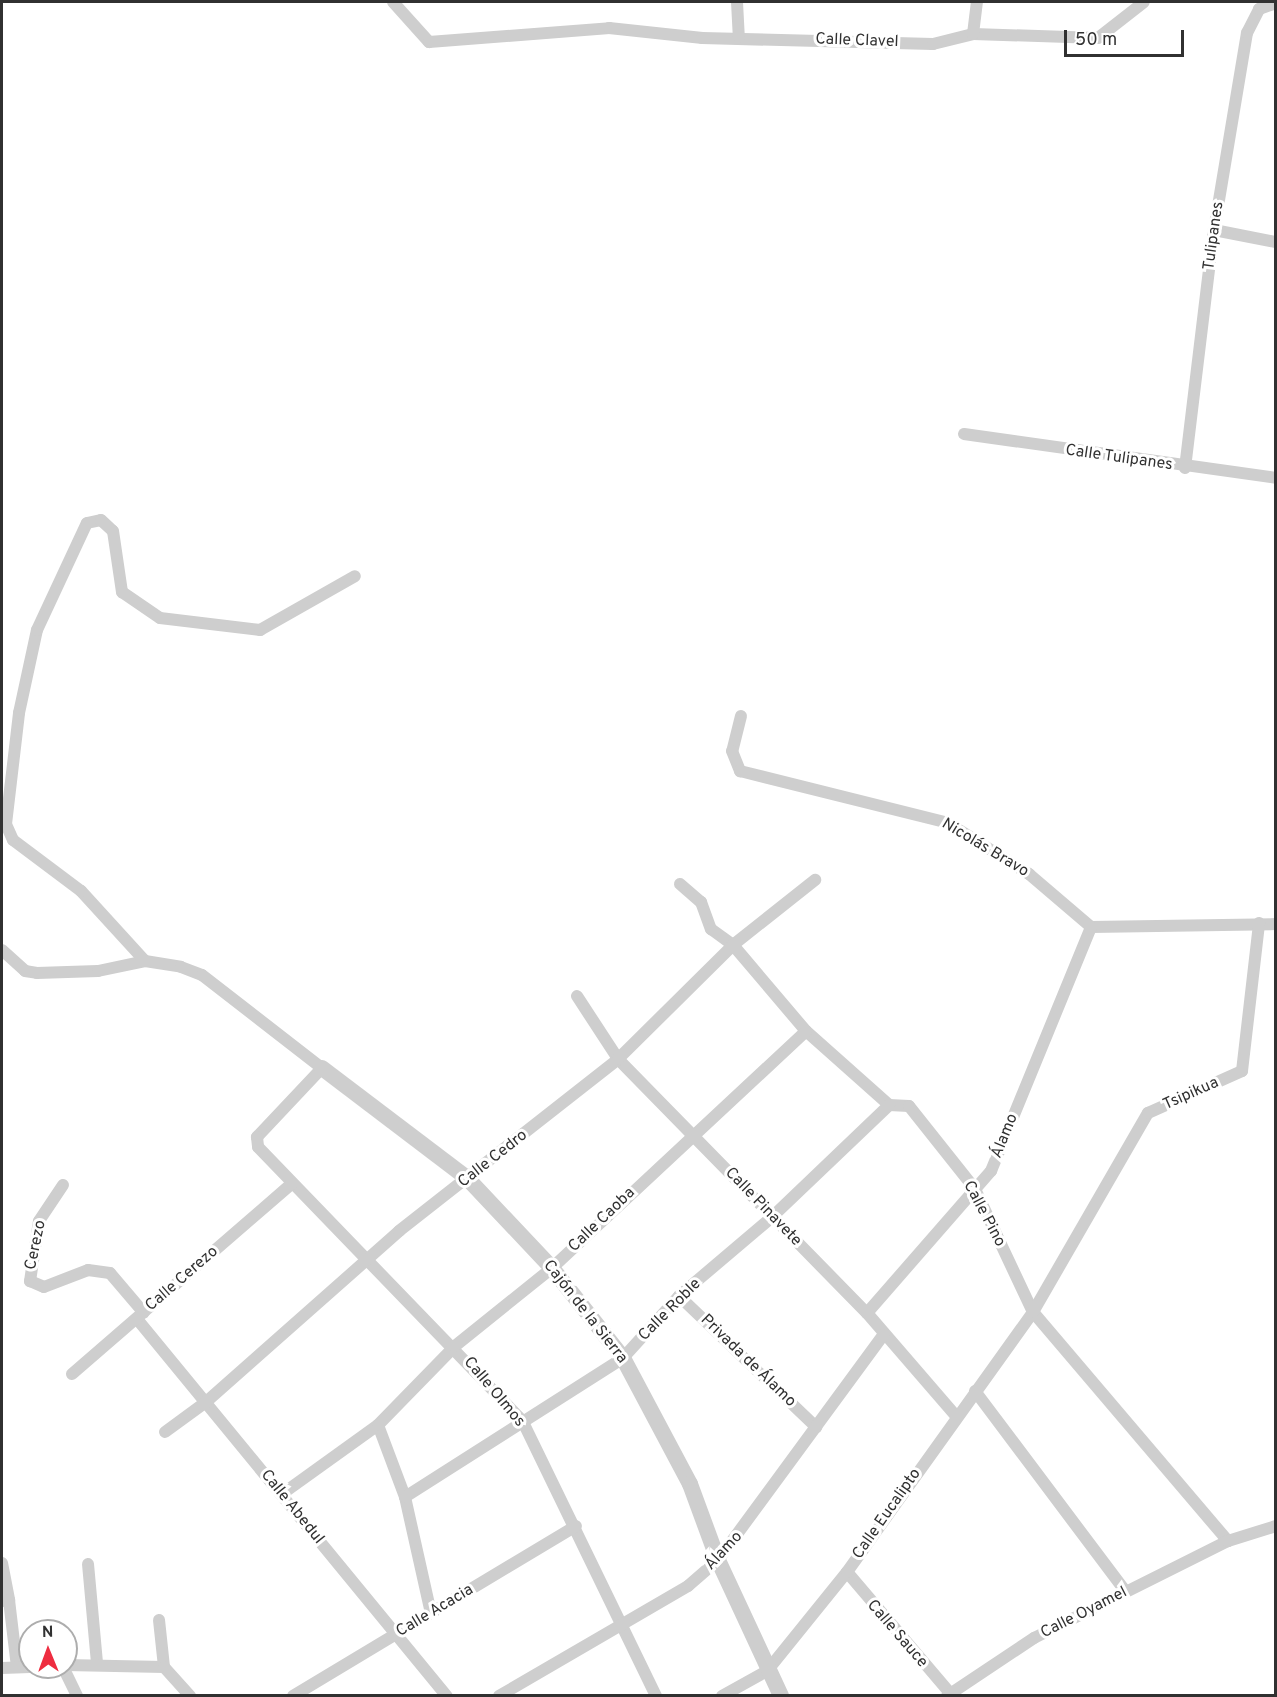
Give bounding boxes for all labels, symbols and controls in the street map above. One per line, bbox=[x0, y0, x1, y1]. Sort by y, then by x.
scale bar bbox=[1067, 18, 1187, 56]
text: 50 m bbox=[1075, 29, 1117, 52]
street label: Calle Clavel bbox=[815, 30, 899, 52]
street label: Tulipanes bbox=[1200, 200, 1228, 272]
street label: Calle Tulipanes bbox=[1064, 441, 1174, 475]
street label: Nicolás Bravo bbox=[938, 814, 1032, 882]
street label: Tsipikua bbox=[1160, 1073, 1222, 1115]
street label: Álamo bbox=[987, 1111, 1023, 1161]
street label: Calle Cedro bbox=[455, 1126, 531, 1192]
street label: Calle Pinavete bbox=[721, 1164, 805, 1250]
street label: Calle Pino bbox=[959, 1178, 1009, 1250]
street label: Calle Caoba bbox=[565, 1184, 639, 1256]
street label: Cerezo bbox=[21, 1218, 51, 1272]
street label: Calle Cerezo bbox=[142, 1242, 222, 1316]
street label: Cajón de la Sierra bbox=[539, 1257, 631, 1367]
street label: Calle Roble bbox=[635, 1275, 705, 1345]
street label: Privada de Álamo bbox=[696, 1310, 800, 1412]
street label: Calle Olmos bbox=[459, 1353, 529, 1431]
street label: Calle Eucalipto bbox=[849, 1465, 925, 1563]
street label: Calle Abedul bbox=[256, 1466, 328, 1548]
street label: Álamo bbox=[701, 1527, 747, 1575]
street label: Calle Acacia bbox=[393, 1580, 477, 1642]
street label: Calle Oyamel bbox=[1038, 1583, 1130, 1643]
street label: Calle Sauce bbox=[862, 1596, 932, 1672]
north arrow bbox=[18, 1619, 78, 1679]
text: N bbox=[42, 1623, 54, 1643]

